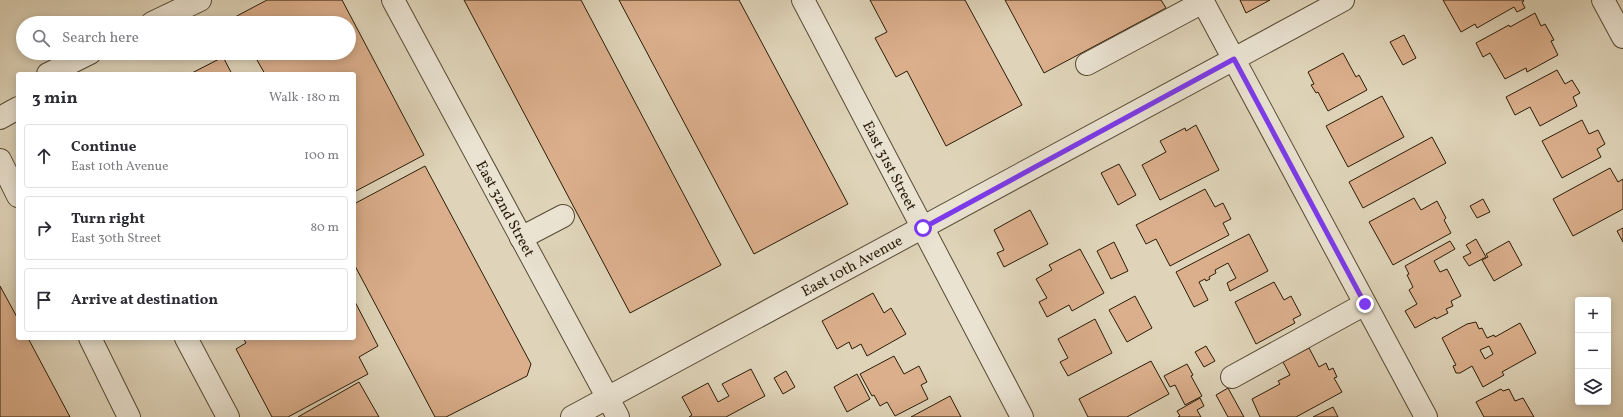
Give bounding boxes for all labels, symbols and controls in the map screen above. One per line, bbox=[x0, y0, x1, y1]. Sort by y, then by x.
search box bbox=[16, 16, 356, 60]
icon: search bbox=[30, 27, 52, 49]
text: Search here bbox=[62, 28, 139, 49]
text: 3 min bbox=[32, 87, 78, 110]
text: Walk · 180 m bbox=[269, 89, 340, 107]
street label: East 31st Street bbox=[856, 118, 921, 215]
text: Continue bbox=[71, 137, 136, 158]
icon: ahead bbox=[33, 145, 55, 167]
text: 100 m bbox=[304, 147, 339, 165]
street label: East 32nd Street bbox=[470, 157, 539, 261]
text: East 10th Avenue bbox=[71, 158, 168, 176]
text: Turn right bbox=[71, 209, 145, 230]
icon: right bbox=[33, 217, 55, 239]
text: 80 m bbox=[310, 219, 339, 237]
route start bbox=[914, 219, 932, 237]
text: East 30th Street bbox=[71, 230, 161, 248]
street label: East 10th Avenue bbox=[798, 231, 907, 303]
icon: arrive bbox=[33, 289, 55, 311]
text: Arrive at destination bbox=[71, 290, 218, 311]
route end bbox=[1356, 295, 1374, 313]
map controls bbox=[1575, 297, 1611, 405]
button: + bbox=[1575, 297, 1611, 333]
button: − bbox=[1575, 333, 1611, 369]
button: layers bbox=[1575, 369, 1611, 405]

